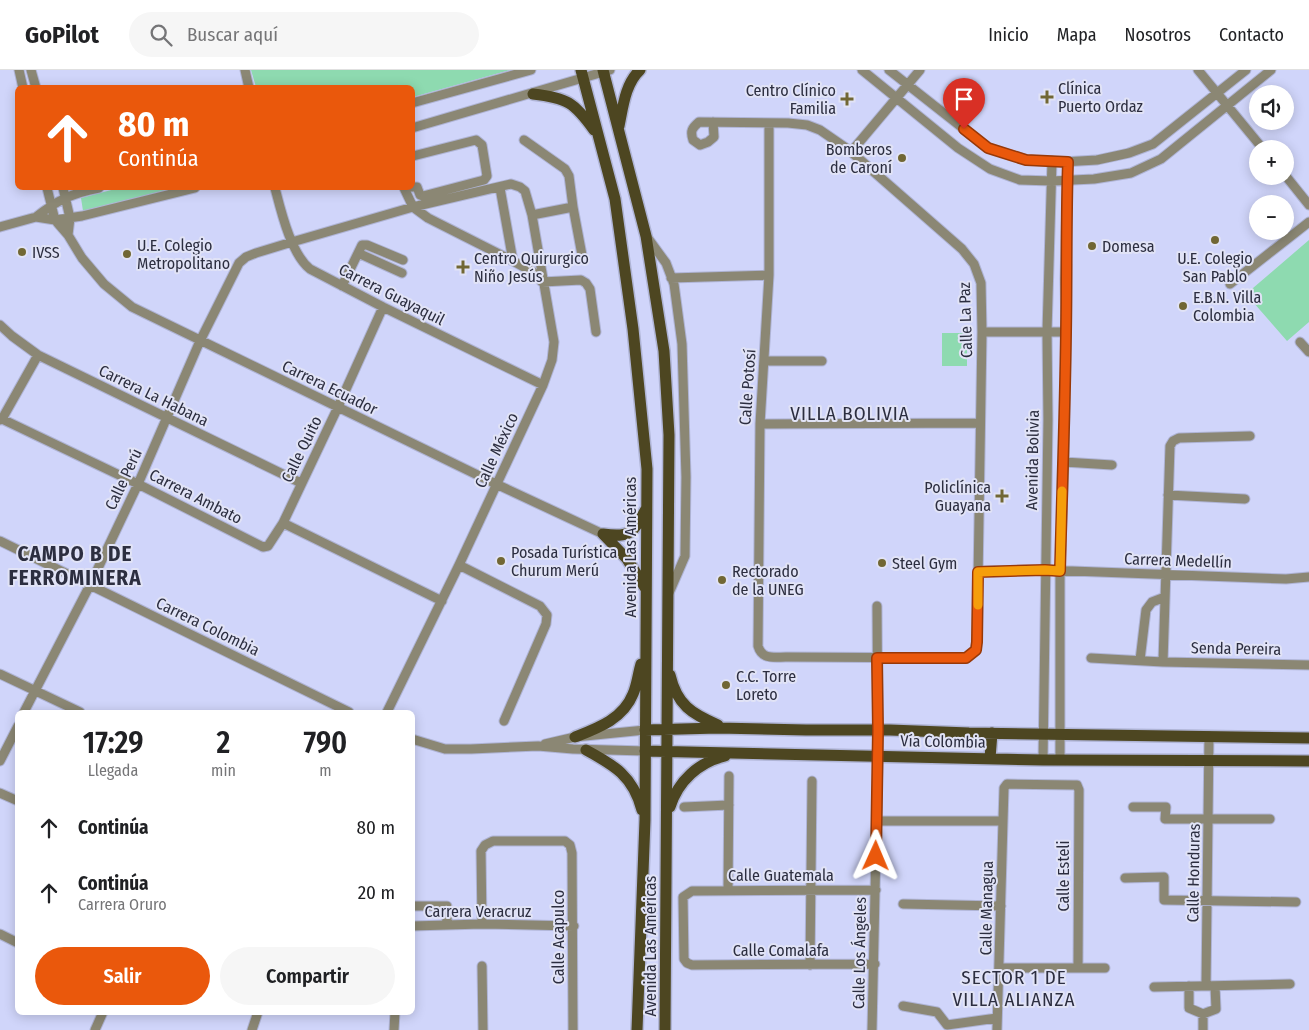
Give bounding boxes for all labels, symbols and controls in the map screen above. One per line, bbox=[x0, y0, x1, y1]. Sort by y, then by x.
search box bbox=[129, 12, 479, 57]
text: GoPilot bbox=[25, 21, 99, 49]
icon: search bbox=[147, 21, 175, 49]
text: Buscar aquí bbox=[187, 23, 278, 46]
text: Inicio bbox=[988, 24, 1029, 46]
text: Mapa bbox=[1057, 24, 1097, 46]
text: Nosotros bbox=[1125, 24, 1191, 46]
text: Contacto bbox=[1219, 24, 1284, 46]
pin bbox=[943, 78, 985, 129]
place label: Clínica Puerto Ordaz bbox=[1058, 79, 1143, 116]
place label: Centro Clínico Familia bbox=[746, 81, 836, 118]
icon: arrive bbox=[950, 85, 978, 113]
map controls bbox=[1249, 85, 1294, 240]
button: sound bbox=[1249, 85, 1294, 130]
marker: Clínica Puerto Ordaz bbox=[1040, 90, 1054, 104]
marker: Centro Clínico Familia bbox=[840, 92, 854, 106]
text: 80 m bbox=[118, 103, 190, 145]
icon: ahead bbox=[35, 105, 100, 170]
place label: Bomberos de Caroní bbox=[826, 140, 892, 177]
button: + bbox=[1249, 140, 1294, 185]
text: Continúa bbox=[118, 145, 199, 172]
marker: Bomberos de Caroní bbox=[896, 152, 908, 164]
button: − bbox=[1249, 195, 1294, 240]
marker: U.E. Colegio San Pablo bbox=[1209, 234, 1221, 246]
place label: U.E. Colegio Metropolitano bbox=[137, 236, 230, 273]
place label: Domesa bbox=[1102, 237, 1155, 256]
marker: Domesa bbox=[1086, 240, 1098, 252]
place label: IVSS bbox=[32, 243, 60, 262]
marker: IVSS bbox=[16, 246, 28, 258]
marker: U.E. Colegio Metropolitano bbox=[121, 248, 133, 260]
place label: Centro Quirurgico Niño Jesús bbox=[474, 249, 589, 286]
place label: U.E. Colegio San Pablo bbox=[1177, 249, 1253, 286]
street label: Carrera Guayaquil bbox=[336, 260, 448, 329]
marker: Centro Quirurgico Niño Jesús bbox=[456, 260, 470, 274]
street label: Calle La Paz bbox=[955, 282, 976, 358]
place label: E.B.N. Villa Colombia bbox=[1193, 288, 1261, 325]
marker: E.B.N. Villa Colombia bbox=[1177, 300, 1189, 312]
street label: Calle Potosí bbox=[735, 348, 760, 426]
street label: Carrera Ecuador bbox=[279, 356, 381, 419]
street label: Carrera La Habana bbox=[96, 361, 212, 430]
district label: VILLA BOLIVIA bbox=[790, 402, 910, 425]
street label: Avenida Bolivia bbox=[1022, 409, 1043, 510]
street label: Calle México bbox=[471, 410, 522, 491]
street label: Calle Quito bbox=[277, 413, 326, 486]
street label: Calle Perú bbox=[101, 446, 146, 513]
street label: Carrera Ambato bbox=[146, 465, 245, 528]
street label: Avenida Las Américas bbox=[621, 476, 640, 617]
place label: Policlínica Guayana bbox=[924, 478, 991, 515]
marker: Policlínica Guayana bbox=[995, 489, 1009, 503]
district label: CAMPO B DE FERROMINERA bbox=[8, 541, 142, 591]
place label: Posada Turística Churum Merú bbox=[511, 543, 618, 580]
street label: Carrera Medellín bbox=[1124, 549, 1232, 572]
place label: Steel Gym bbox=[892, 554, 957, 573]
marker: Posada Turística Churum Merú bbox=[495, 555, 507, 567]
marker: Steel Gym bbox=[876, 557, 888, 569]
place label: Rectorado de la UNEG bbox=[732, 562, 804, 599]
marker: Rectorado de la UNEG bbox=[716, 574, 728, 586]
street label: Carrera Colombia bbox=[153, 593, 263, 660]
street label: Senda Pereira bbox=[1191, 638, 1281, 659]
place label: C.C. Torre Loreto bbox=[736, 667, 796, 704]
marker: C.C. Torre Loreto bbox=[720, 679, 732, 691]
text: 17:29 bbox=[83, 725, 143, 761]
text: 2 bbox=[217, 725, 230, 761]
text: 790 bbox=[304, 725, 347, 761]
street label: Vía Colombia bbox=[900, 731, 986, 752]
text: Llegada bbox=[88, 761, 138, 780]
text: min bbox=[211, 761, 236, 780]
text: m bbox=[319, 761, 332, 780]
icon: ahead bbox=[35, 814, 63, 842]
text: Continúa bbox=[78, 816, 149, 839]
text: 80 m bbox=[357, 816, 395, 839]
street label: Calle Honduras bbox=[1183, 823, 1204, 923]
position arrow bbox=[849, 829, 901, 881]
street label: Calle Esteli bbox=[1054, 840, 1073, 912]
street label: Calle Managua bbox=[976, 860, 997, 955]
street label: Calle Guatemala bbox=[728, 866, 834, 885]
text: Continúa bbox=[78, 872, 149, 895]
street label: Avenida Las Américas bbox=[641, 875, 660, 1016]
icon: ahead bbox=[35, 879, 63, 907]
text: 20 m bbox=[358, 881, 395, 904]
street label: Calle Acapulco bbox=[549, 890, 568, 984]
text: Carrera Oruro bbox=[78, 895, 167, 914]
street label: Calle Los Ángeles bbox=[849, 897, 870, 1009]
street label: Carrera Veracruz bbox=[425, 902, 531, 921]
street label: Calle Comalafa bbox=[733, 941, 829, 960]
button: Salir bbox=[35, 947, 210, 1005]
button: Compartir bbox=[220, 947, 395, 1005]
district label: SECTOR 1 DE VILLA ALIANZA bbox=[953, 966, 1075, 1011]

